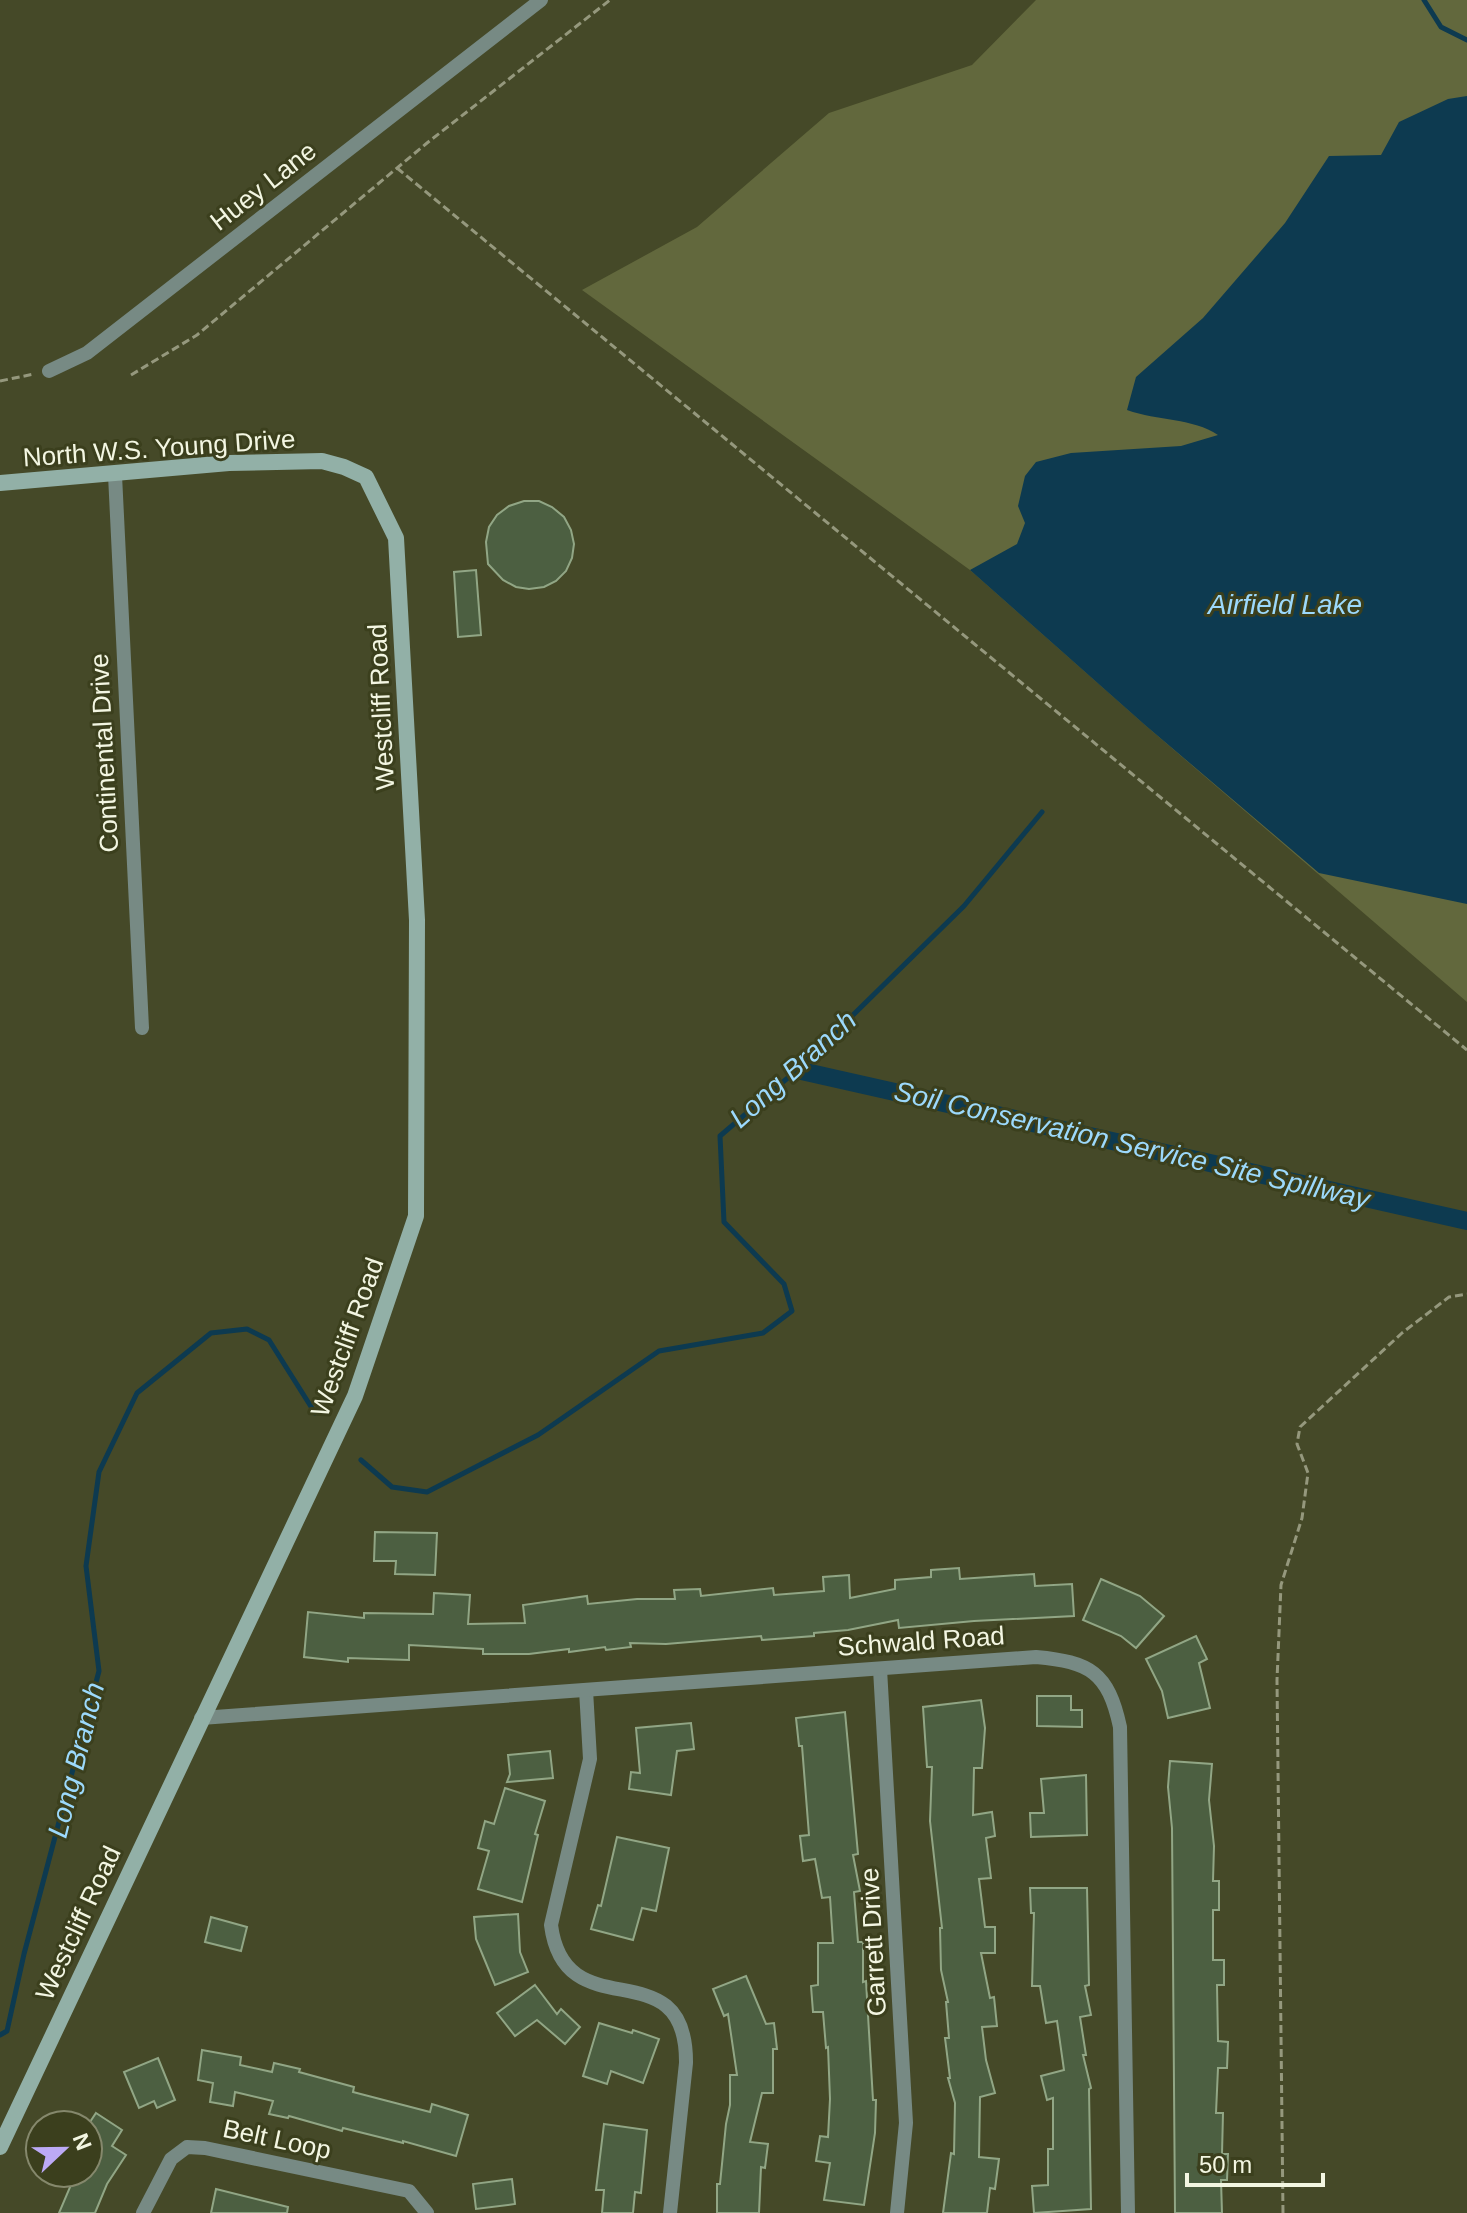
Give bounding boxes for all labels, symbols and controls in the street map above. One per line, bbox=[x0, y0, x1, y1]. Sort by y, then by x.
street label: Huey Lane bbox=[204, 135, 322, 237]
street label: North W.S. Young Drive bbox=[22, 424, 296, 472]
water label: Airfield Lake bbox=[1206, 589, 1362, 620]
street label: Westcliff Road bbox=[362, 623, 400, 791]
street label: Continental Drive bbox=[84, 653, 124, 853]
water label: Long Branch bbox=[724, 1004, 862, 1134]
water label: Soil Conservation Service Site Spillway bbox=[891, 1075, 1375, 1215]
street label: Westcliff Road bbox=[304, 1254, 390, 1420]
street label: Schwald Road bbox=[836, 1620, 1006, 1662]
water label: Long Branch bbox=[42, 1679, 110, 1841]
street label: Westcliff Road bbox=[29, 1841, 127, 2005]
street label: Garrett Drive bbox=[854, 1867, 892, 2017]
north arrow bbox=[24, 2109, 104, 2189]
street label: Belt Loop bbox=[220, 2113, 334, 2165]
text: N bbox=[68, 2130, 97, 2154]
scale bar bbox=[1187, 2137, 1323, 2187]
text: 50 m bbox=[1199, 2151, 1252, 2178]

